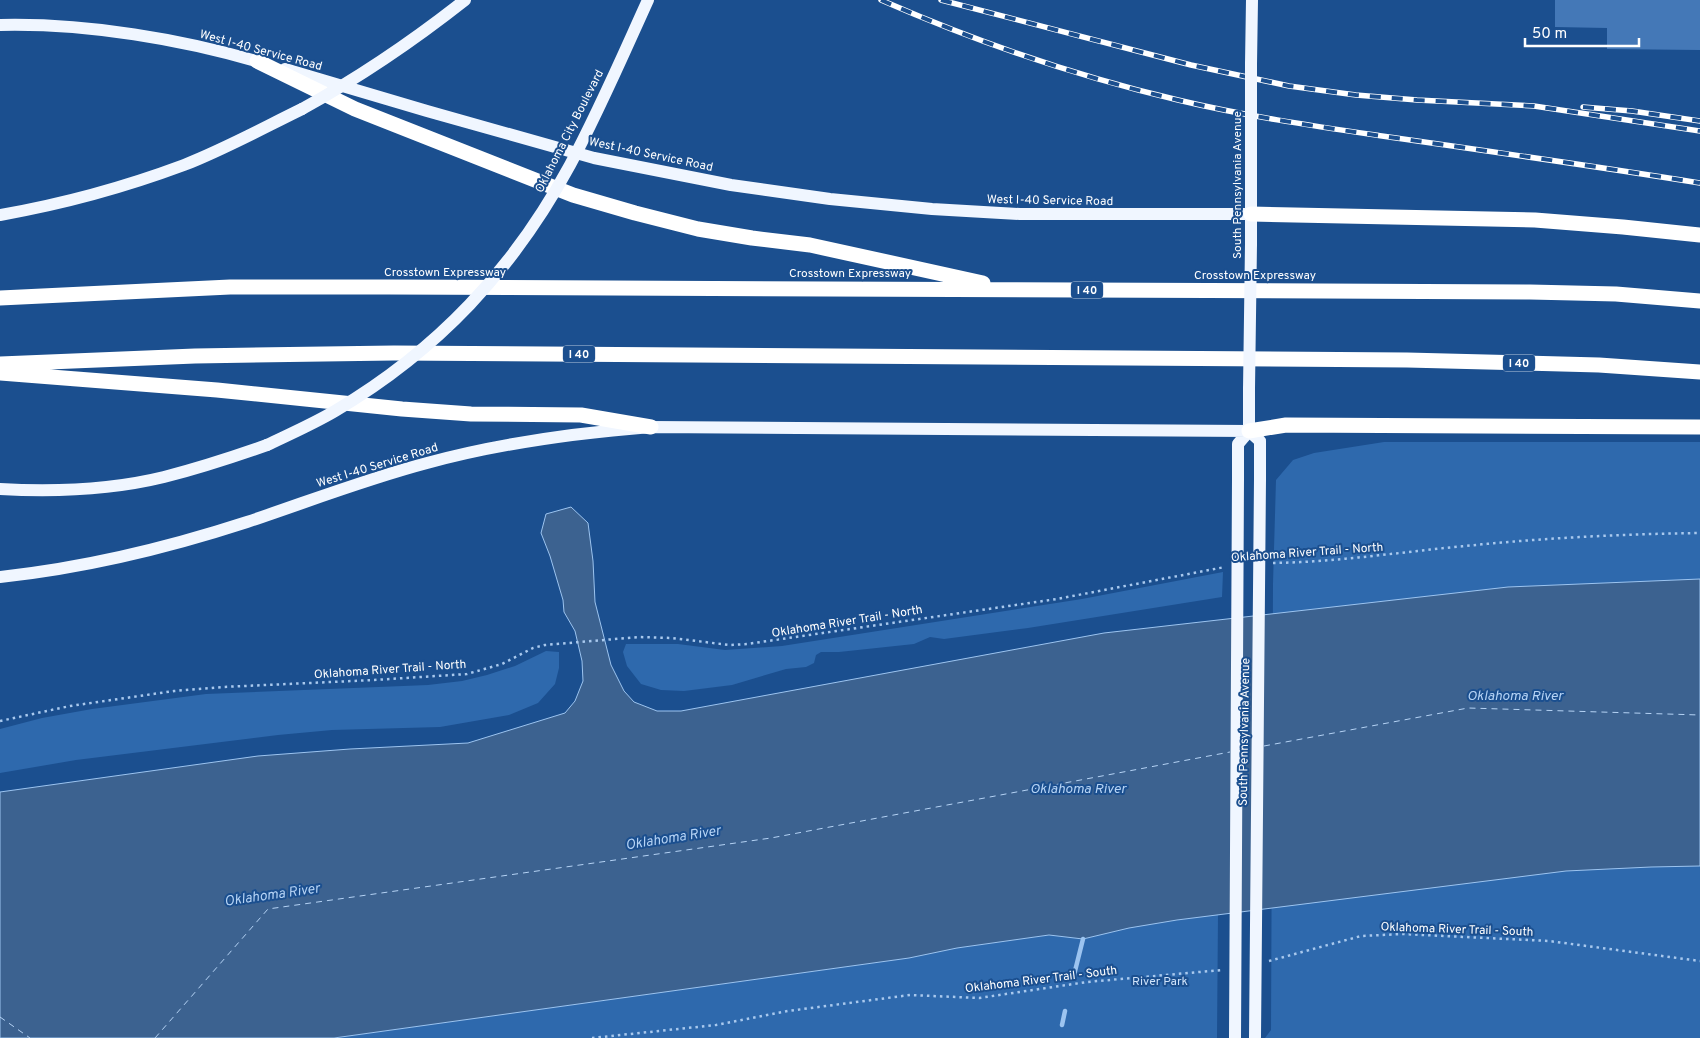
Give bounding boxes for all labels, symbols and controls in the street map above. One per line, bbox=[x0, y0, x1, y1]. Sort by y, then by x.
scale bar bbox=[1525, 15, 1639, 47]
text: 50 m bbox=[1532, 25, 1567, 44]
street label: West I-40 Service Road bbox=[198, 27, 324, 75]
street label: Oklahoma City Boulevard bbox=[532, 67, 608, 196]
street label: South Pennsylvania Avenue bbox=[1230, 111, 1246, 259]
street label: West I-40 Service Road bbox=[587, 134, 714, 176]
street label: West I-40 Service Road bbox=[987, 192, 1113, 210]
street label: Crosstown Expressway bbox=[384, 265, 506, 281]
street label: Crosstown Expressway bbox=[789, 266, 911, 282]
street label: Crosstown Expressway bbox=[1194, 268, 1316, 284]
road number: I 40 bbox=[1071, 282, 1103, 298]
road number: I 40 bbox=[563, 346, 595, 362]
road number: I 40 bbox=[1503, 354, 1535, 372]
street label: West I-40 Service Road bbox=[315, 440, 440, 492]
street label: Oklahoma River Trail - North bbox=[1230, 540, 1384, 566]
street label: Oklahoma River Trail - North bbox=[771, 602, 924, 642]
street label: Oklahoma River Trail - North bbox=[313, 657, 467, 683]
street label: South Pennsylvania Avenue bbox=[1236, 658, 1254, 806]
water label: Oklahoma River bbox=[1467, 688, 1565, 705]
water label: Oklahoma River bbox=[1030, 781, 1128, 798]
water label: Oklahoma River bbox=[624, 822, 724, 854]
water label: Oklahoma River bbox=[223, 880, 323, 911]
street label: Oklahoma River Trail - South bbox=[1380, 919, 1534, 941]
street label: Oklahoma River Trail - South bbox=[964, 963, 1118, 997]
park label: River Park bbox=[1132, 974, 1188, 990]

